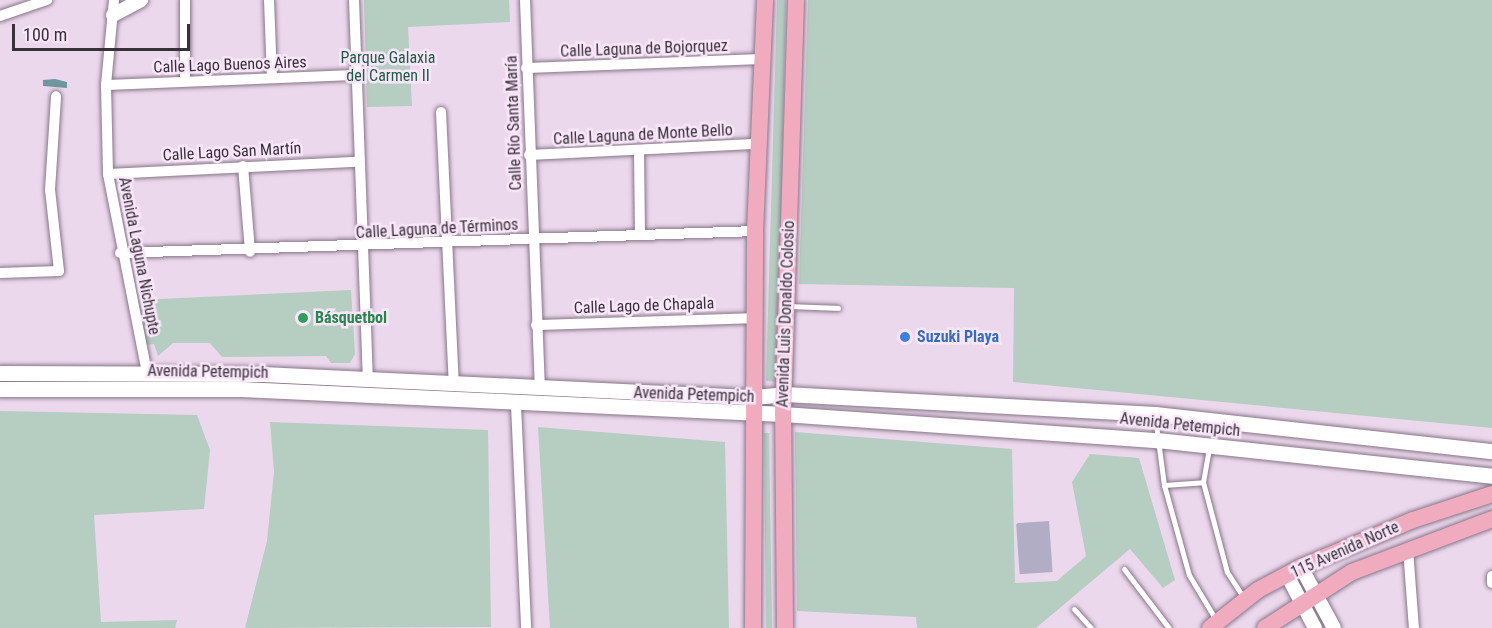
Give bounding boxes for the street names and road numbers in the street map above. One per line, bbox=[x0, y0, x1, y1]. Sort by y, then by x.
street label: Calle Laguna de Bojorquez bbox=[560, 36, 728, 62]
street label: Calle Lago Buenos Aires bbox=[153, 53, 307, 77]
street label: Calle Río Santa María bbox=[502, 55, 526, 191]
street label: Calle Laguna de Monte Bello bbox=[553, 121, 733, 149]
street label: Calle Lago San Martín bbox=[162, 139, 302, 165]
street label: Avenida Laguna Nichupte bbox=[114, 175, 164, 337]
street label: Calle Laguna de Términos bbox=[355, 215, 519, 243]
street label: Avenida Luis Donaldo Colosio bbox=[773, 220, 799, 408]
street label: Calle Lago de Chapala bbox=[573, 294, 715, 318]
street label: Avenida Petempich bbox=[147, 361, 269, 383]
street label: Avenida Petempich bbox=[633, 383, 755, 407]
street label: Avenida Petempich bbox=[1119, 409, 1241, 441]
street label: 115 Avenida Norte bbox=[1288, 518, 1402, 582]

